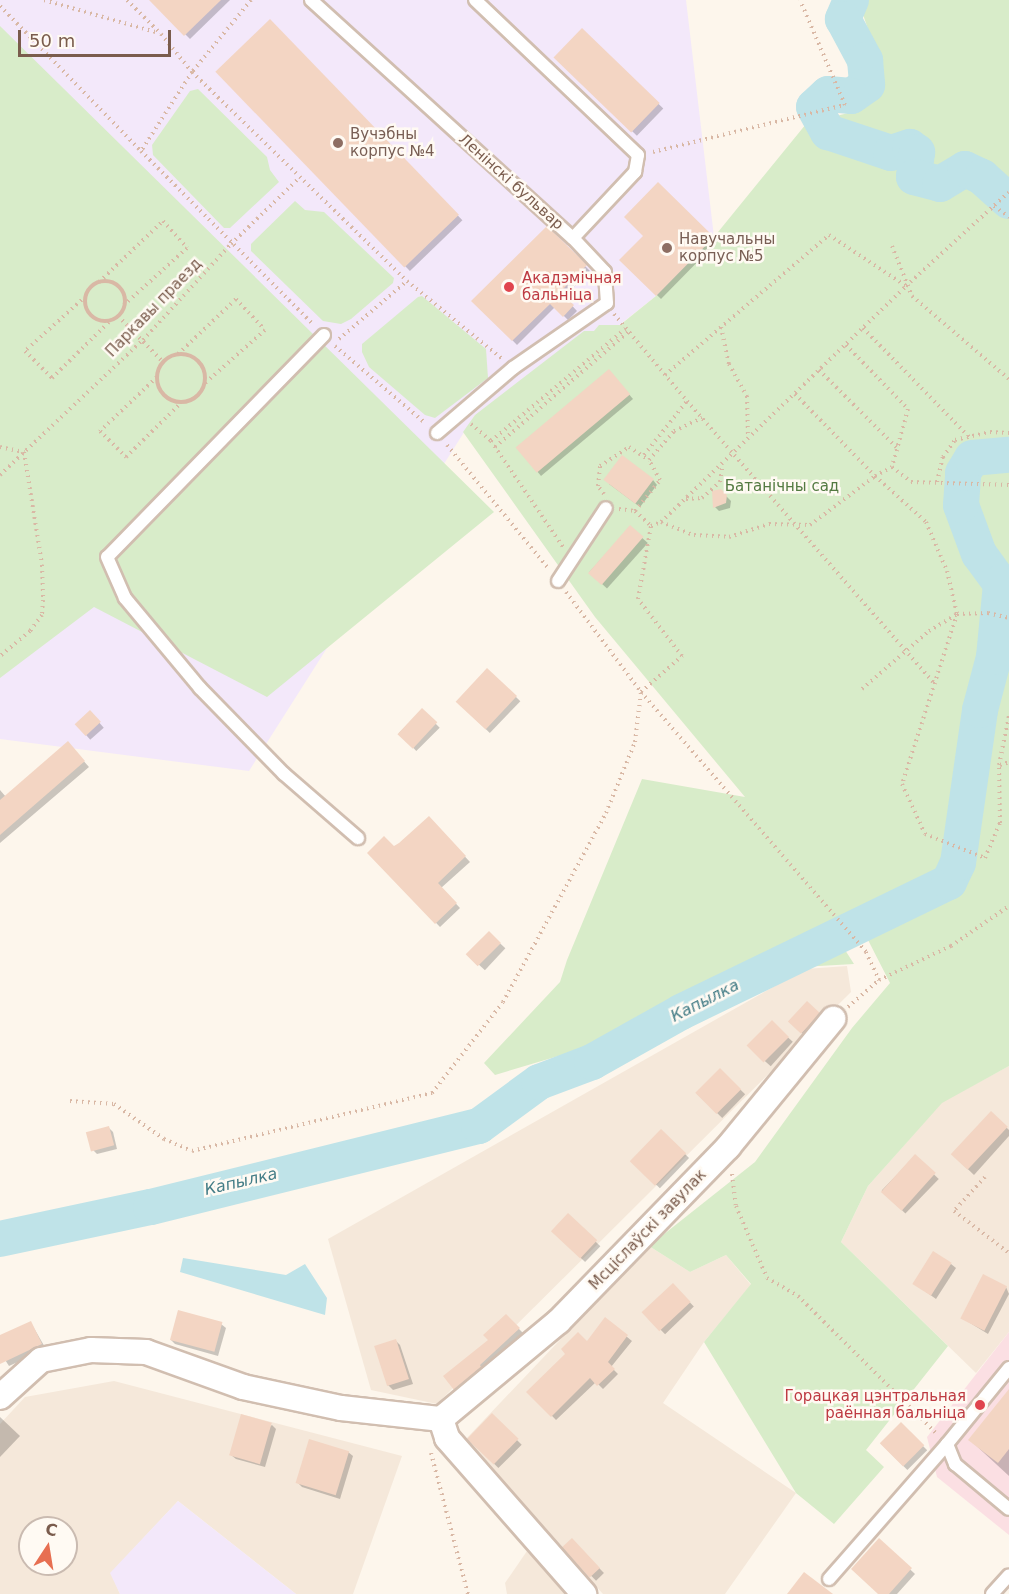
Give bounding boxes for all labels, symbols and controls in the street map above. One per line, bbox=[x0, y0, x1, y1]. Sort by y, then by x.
scale bar bbox=[21, 18, 174, 56]
text: 50 m bbox=[29, 30, 75, 51]
place label: Вучэбны корпус №4 bbox=[350, 125, 435, 160]
street label: Ленінскі бульвар bbox=[455, 130, 567, 234]
marker: Вучэбны корпус №4 bbox=[331, 136, 345, 150]
place label: Навучальны корпус №5 bbox=[679, 230, 775, 265]
marker: Навучальны корпус №5 bbox=[660, 241, 674, 255]
street label: Паркавы праезд bbox=[102, 255, 206, 361]
place label: Акадэмічная бальніца bbox=[522, 269, 621, 304]
marker: Акадэмічная бальніца bbox=[500, 278, 518, 296]
park label: Батанічны сад bbox=[725, 478, 839, 496]
water label: Капылка bbox=[668, 976, 742, 1026]
water label: Капылка bbox=[203, 1164, 279, 1200]
street label: Мсціслаўскі завулак bbox=[586, 1166, 710, 1294]
place label: Горацкая цэнтральная раённая бальніца bbox=[785, 1387, 966, 1422]
marker: Горацкая цэнтральная раённая бальніца bbox=[971, 1396, 989, 1414]
north arrow bbox=[18, 1516, 78, 1576]
text: С bbox=[44, 1519, 59, 1540]

